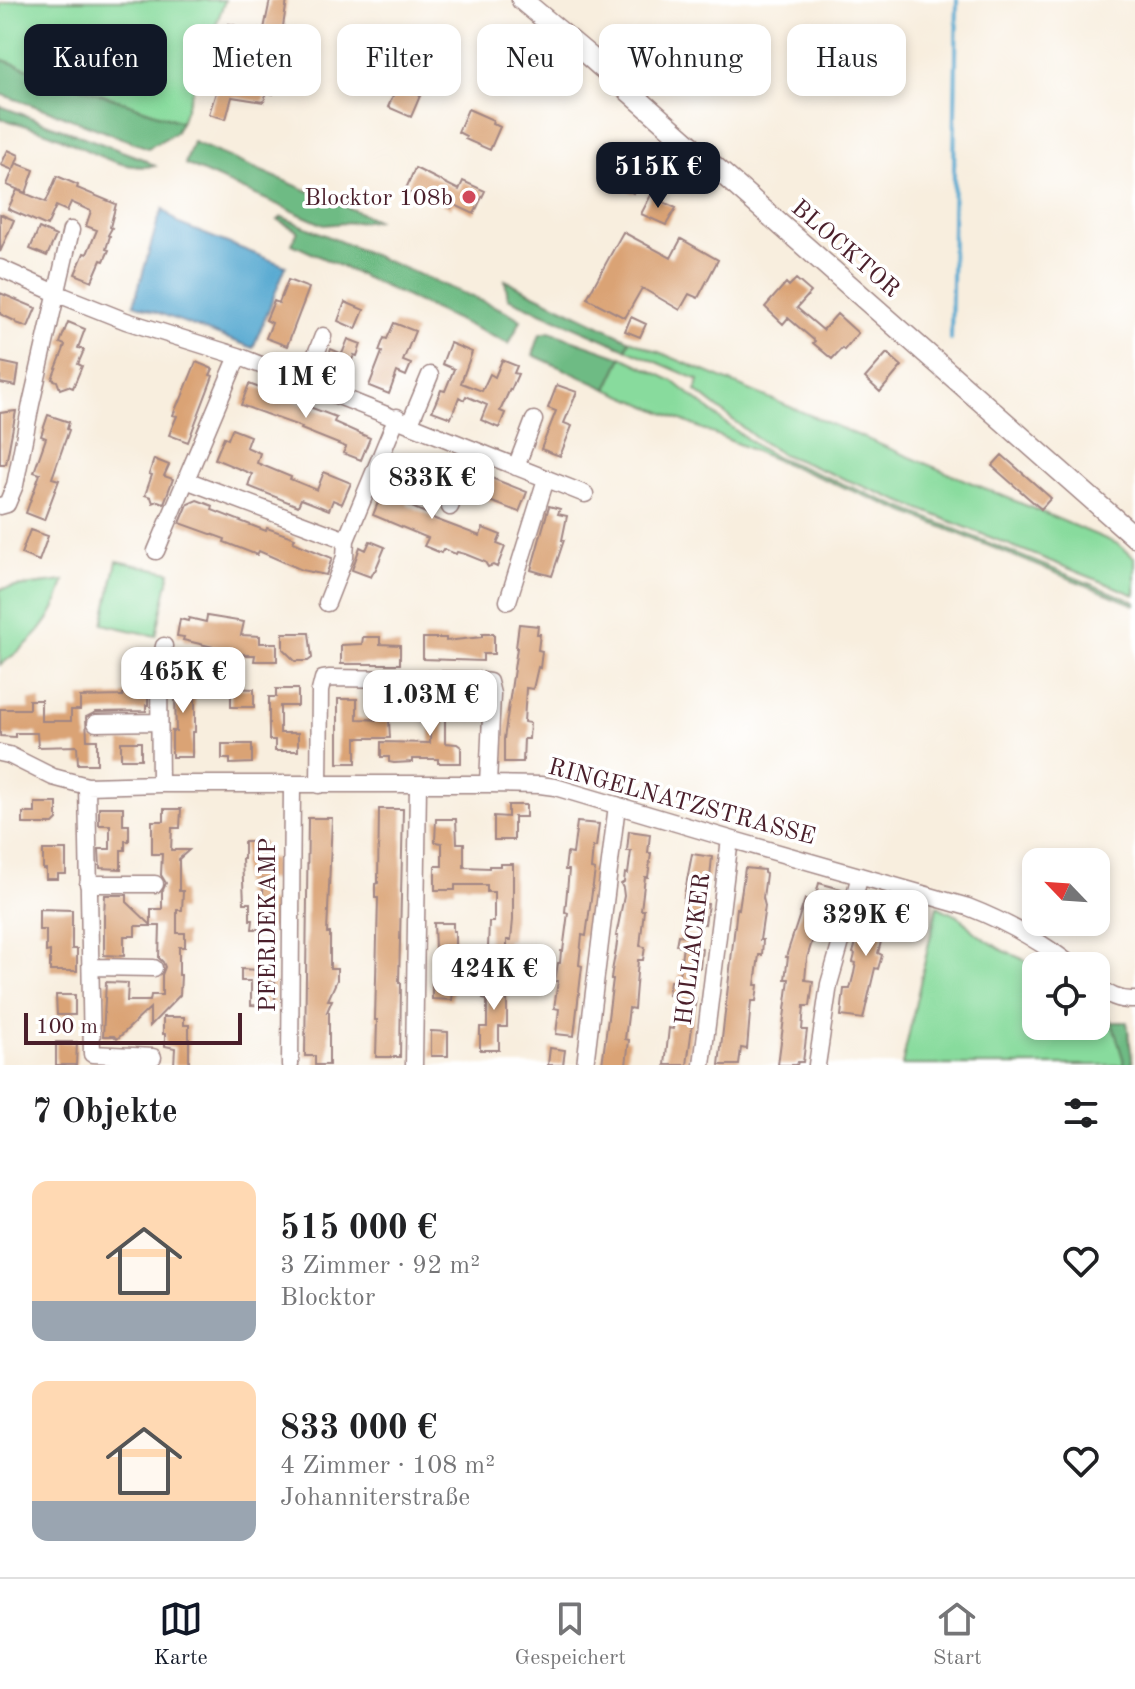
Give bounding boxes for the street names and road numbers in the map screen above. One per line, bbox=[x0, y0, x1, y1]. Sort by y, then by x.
street label: BLOCKTOR bbox=[786, 196, 903, 303]
street label: RINGELNATZSTRASSE bbox=[545, 756, 818, 850]
street label: PFERDEKAMP bbox=[257, 838, 281, 1012]
street label: HOLLACKER bbox=[673, 872, 715, 1027]

